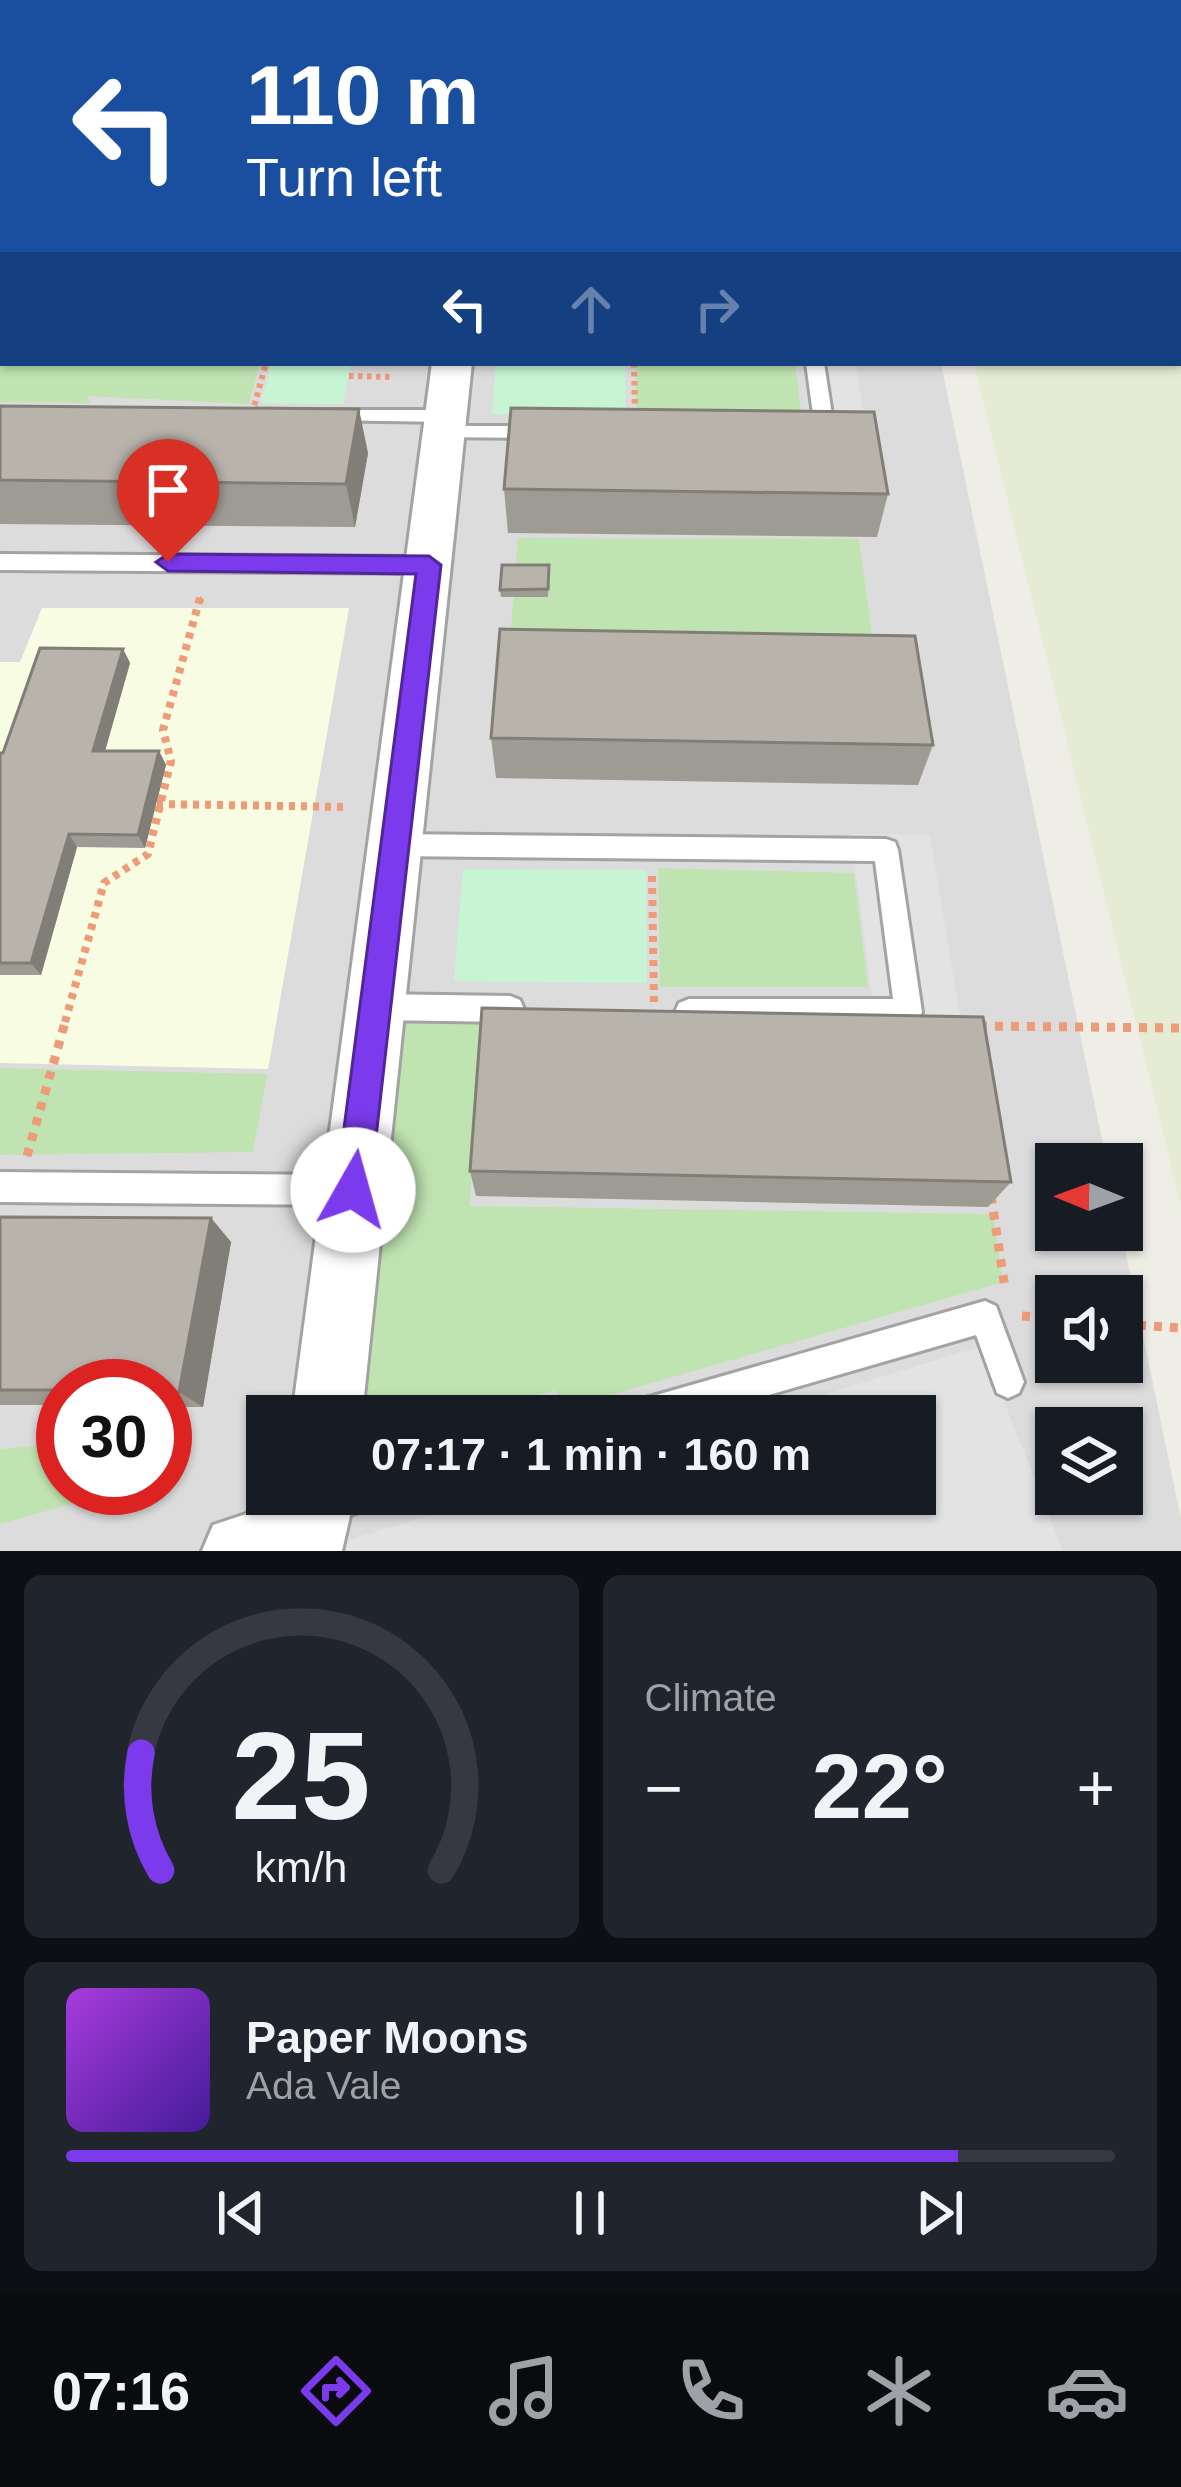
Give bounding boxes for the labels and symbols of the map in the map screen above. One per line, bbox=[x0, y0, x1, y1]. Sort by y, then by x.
pin bbox=[117, 439, 219, 562]
position arrow bbox=[290, 1127, 416, 1253]
north arrow bbox=[1035, 1143, 1143, 1251]
speed limit sign: 30 bbox=[36, 1359, 192, 1515]

